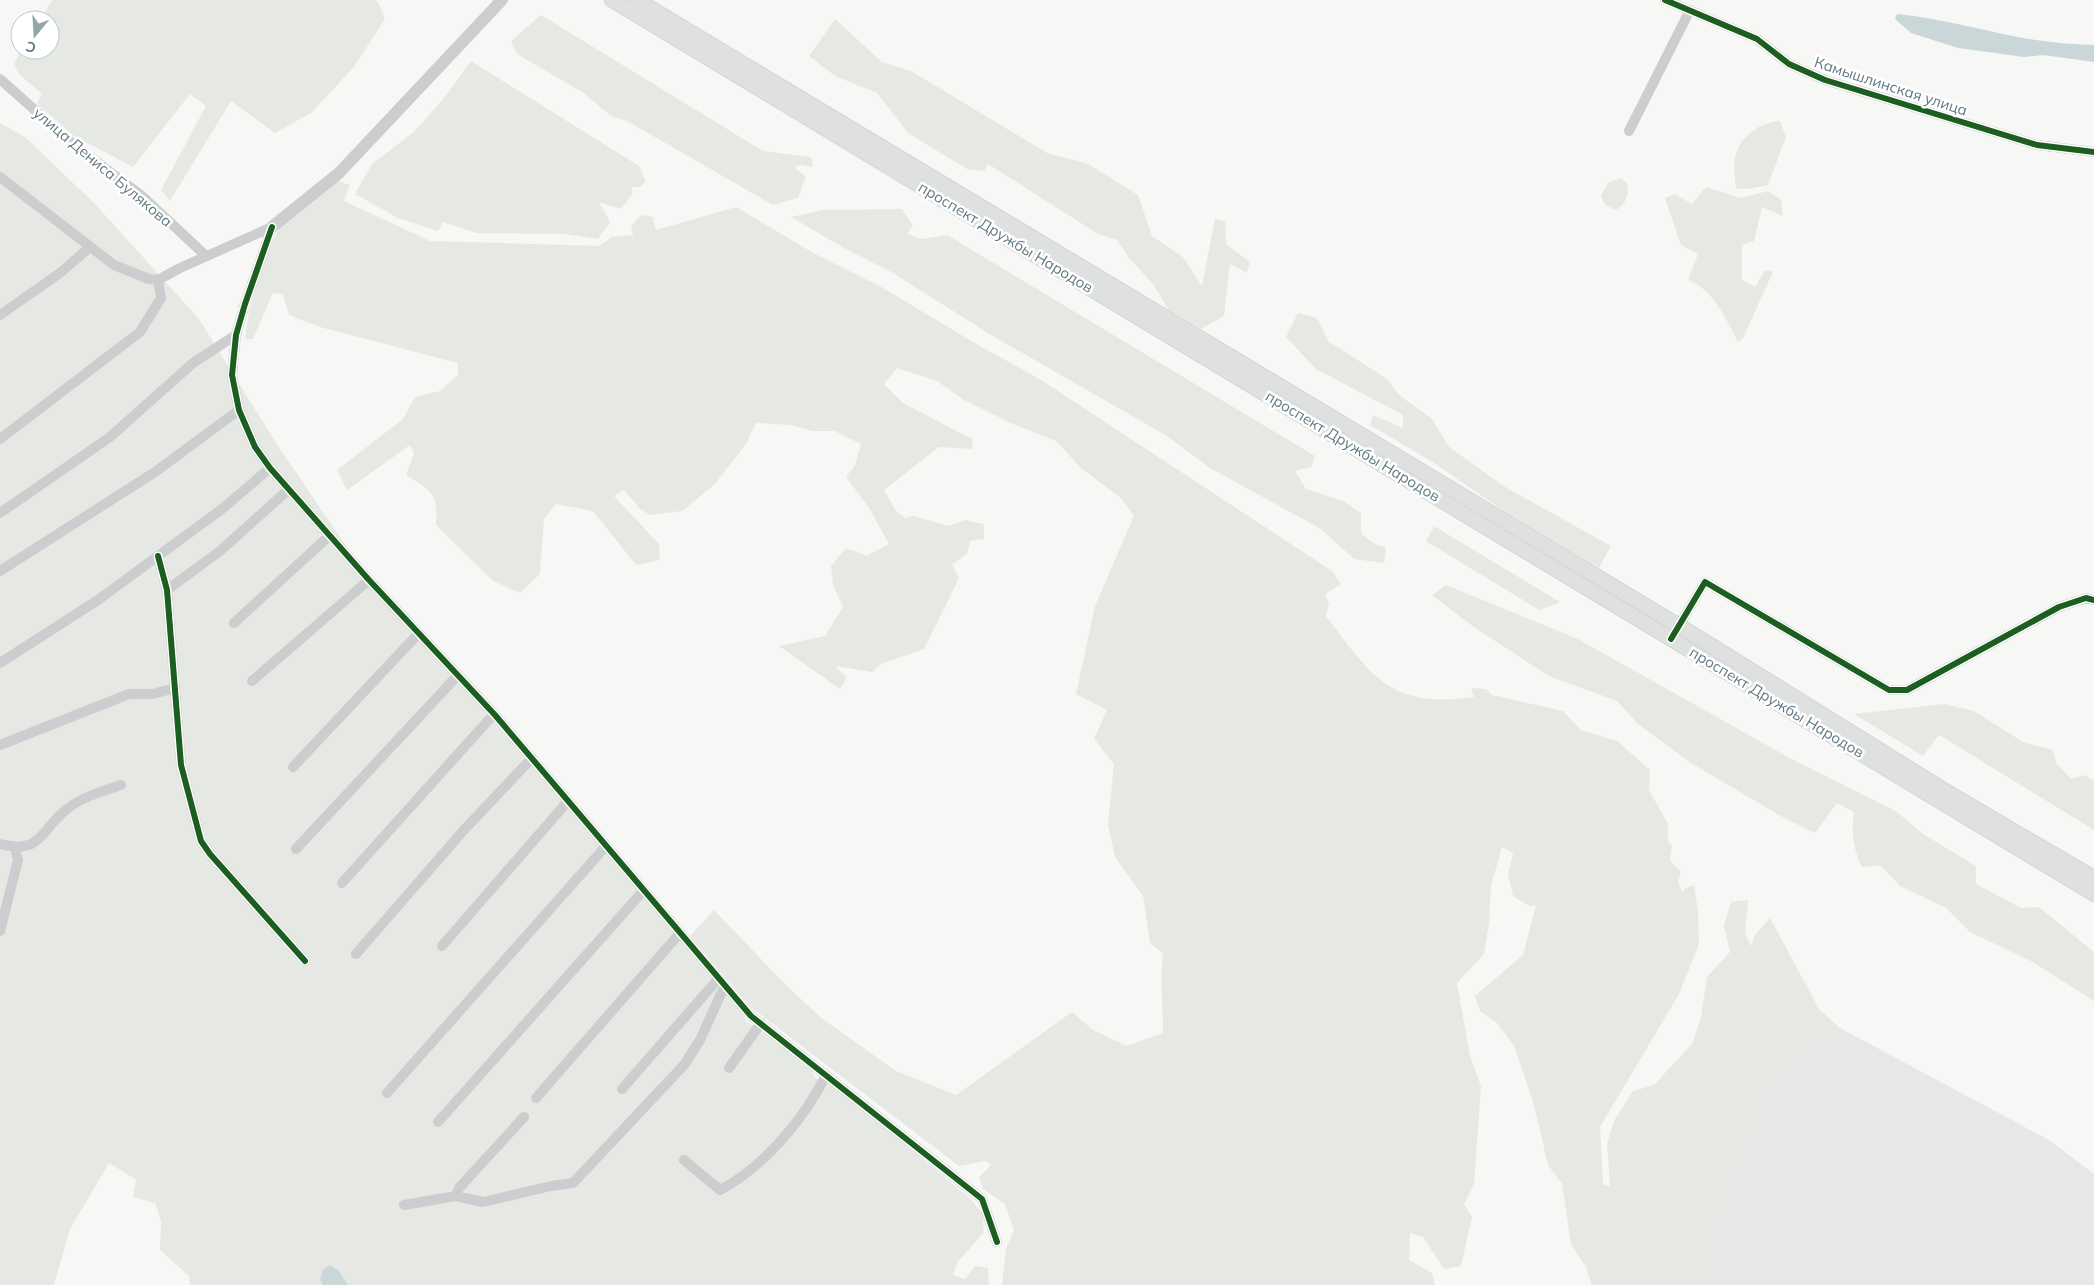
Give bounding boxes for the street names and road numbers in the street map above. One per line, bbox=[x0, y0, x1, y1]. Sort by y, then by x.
street label: Камышлинская улица bbox=[1812, 52, 1970, 120]
street label: улица Дениса Булякова bbox=[30, 103, 176, 231]
street label: проспект Дружбы Народов bbox=[915, 177, 1097, 297]
street label: проспект Дружбы Народов bbox=[1262, 386, 1444, 506]
street label: проспект Дружбы Народов bbox=[1686, 642, 1868, 762]

